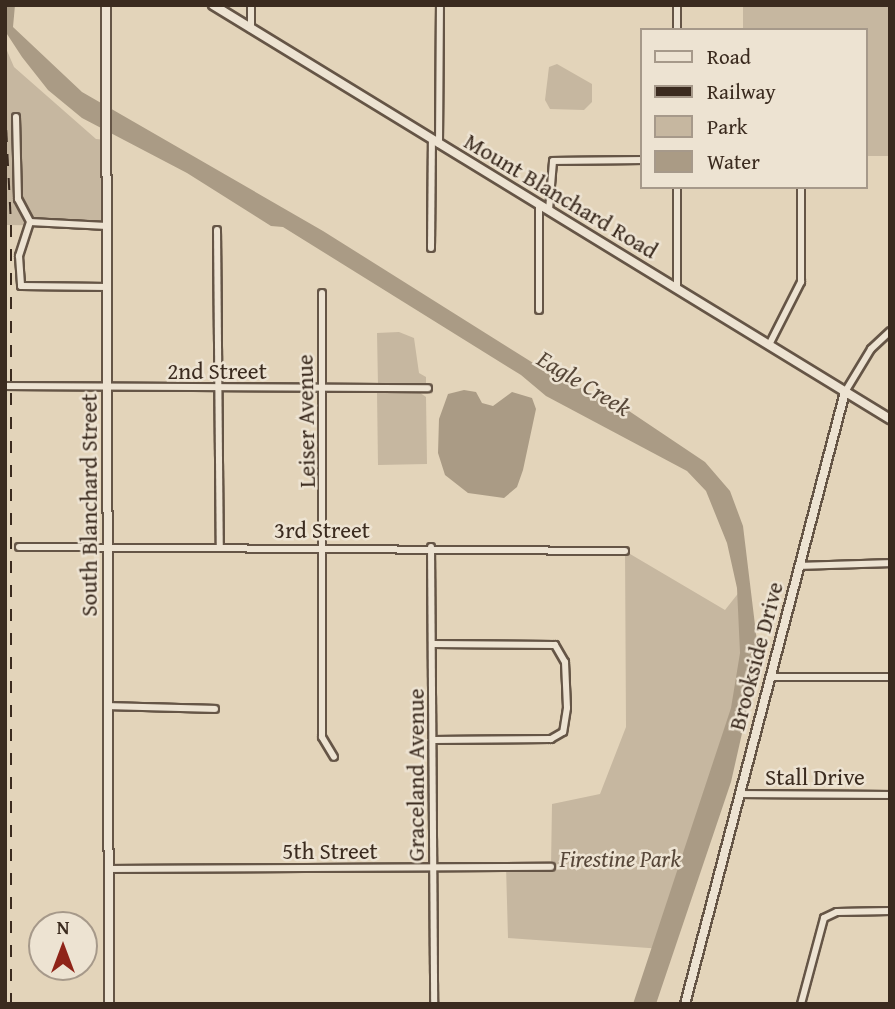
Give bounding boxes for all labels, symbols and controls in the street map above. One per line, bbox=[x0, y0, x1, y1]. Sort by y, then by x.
legend bbox=[640, 28, 867, 189]
text: Road bbox=[707, 41, 751, 72]
text: Railway bbox=[707, 76, 776, 107]
text: Park bbox=[707, 111, 748, 142]
street label: Mount Blanchard Road bbox=[459, 127, 663, 265]
text: Water bbox=[707, 146, 760, 177]
water label: Eagle Creek bbox=[532, 344, 636, 422]
street label: Leiser Avenue bbox=[291, 354, 321, 488]
street label: 2nd Street bbox=[167, 357, 267, 385]
street label: South Blanchard Street bbox=[75, 393, 103, 617]
street label: 3rd Street bbox=[274, 516, 370, 544]
street label: Brookside Drive bbox=[723, 579, 789, 733]
street label: Graceland Avenue bbox=[402, 689, 430, 861]
street label: Stall Drive bbox=[765, 763, 865, 791]
street label: 5th Street bbox=[282, 837, 378, 865]
park label: Firestine Park bbox=[559, 845, 681, 873]
north arrow bbox=[28, 911, 98, 981]
text: N bbox=[57, 913, 69, 941]

